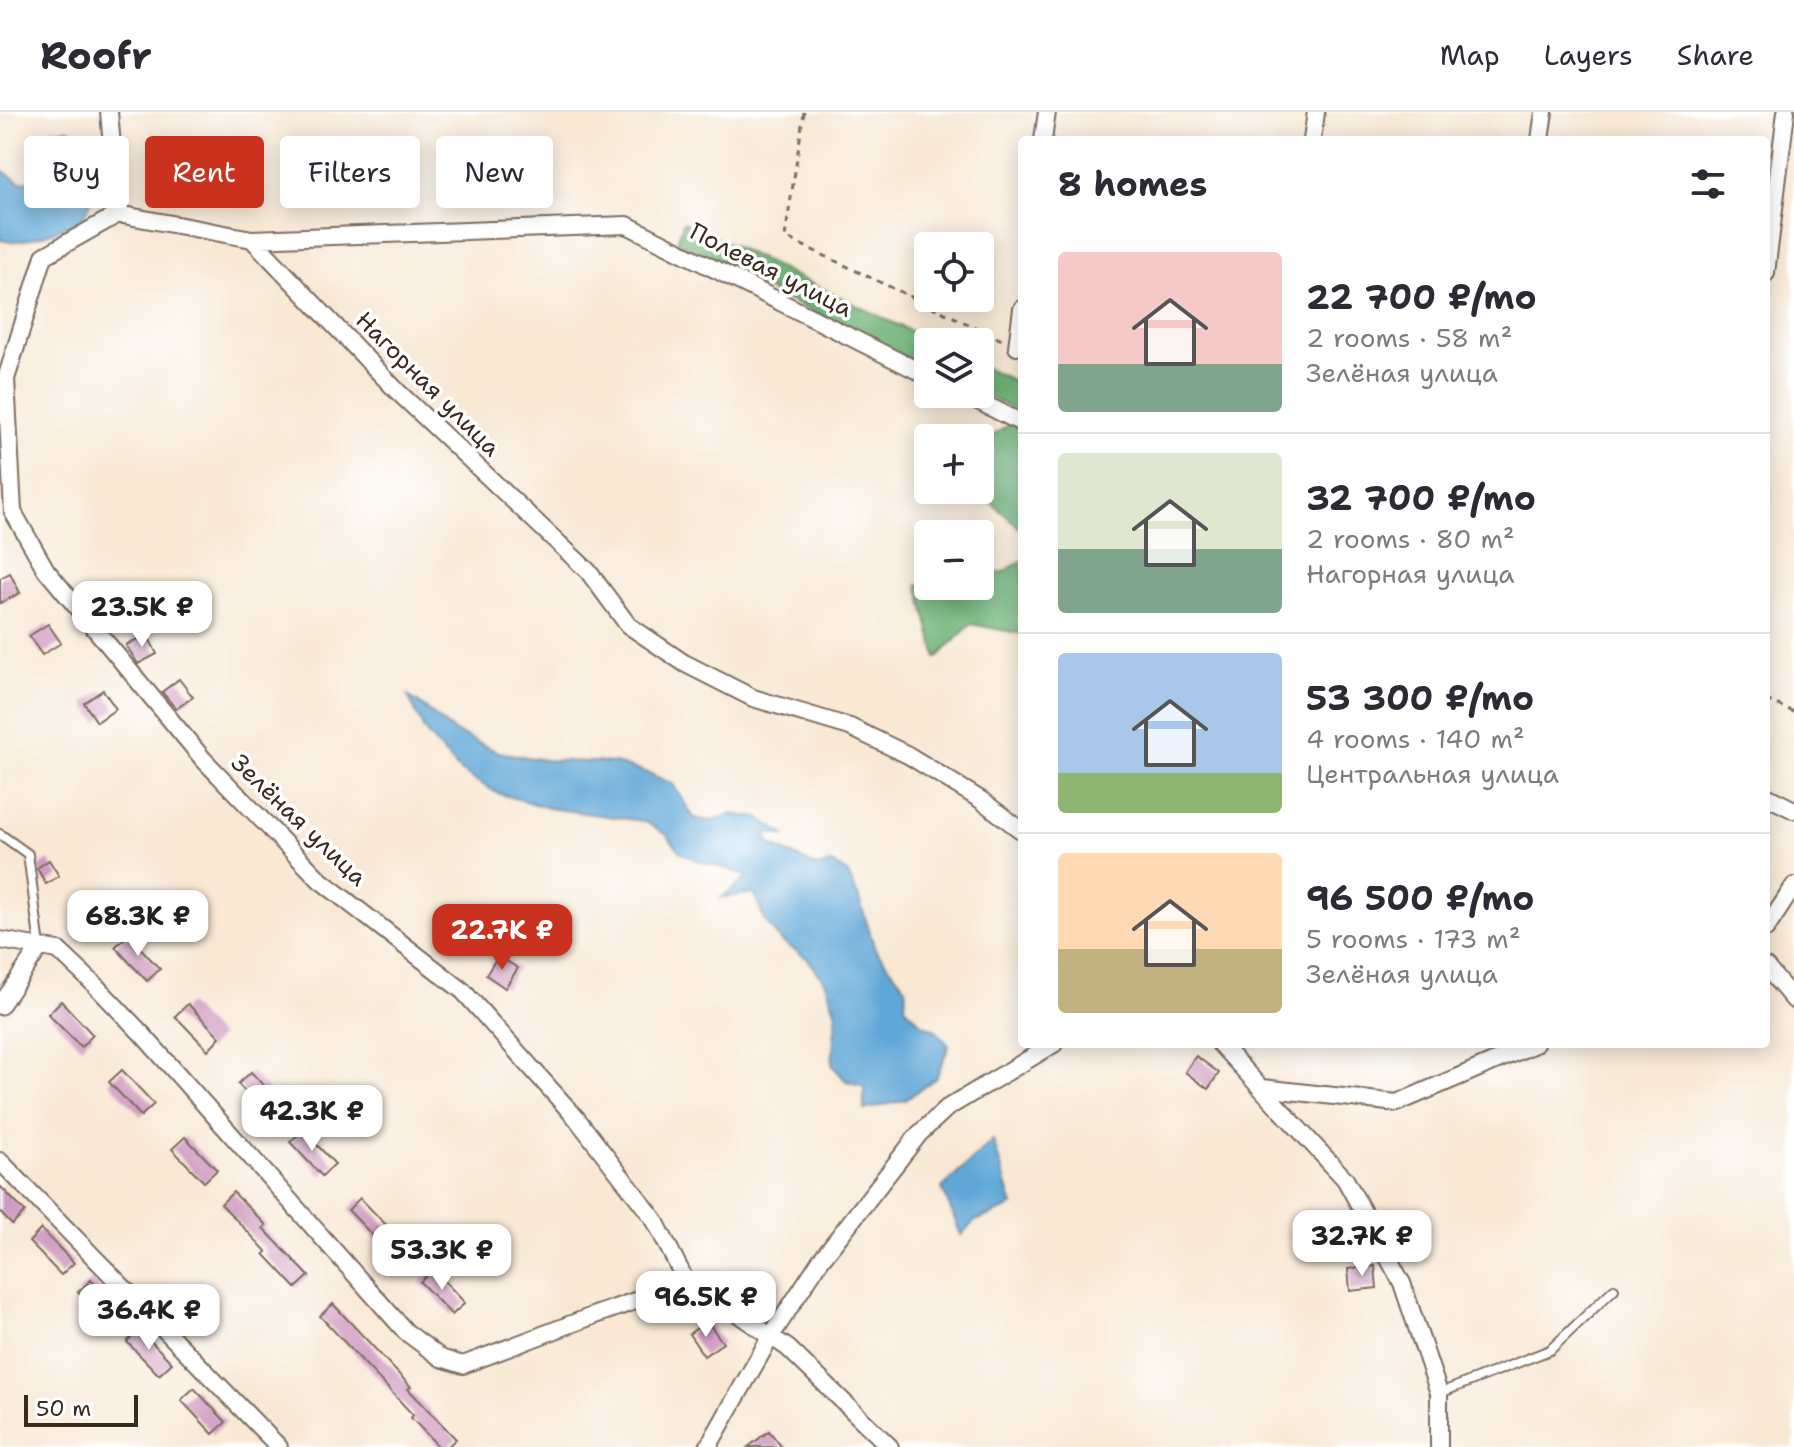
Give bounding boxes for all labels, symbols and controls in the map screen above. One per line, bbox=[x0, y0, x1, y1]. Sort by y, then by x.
text: Roofr bbox=[40, 30, 152, 81]
text: Map bbox=[1440, 36, 1500, 74]
text: Layers bbox=[1544, 36, 1633, 74]
text: Share bbox=[1677, 36, 1754, 74]
chip: Buy bbox=[24, 136, 129, 208]
chip: Rent bbox=[145, 136, 264, 208]
chip: Filters bbox=[280, 136, 420, 208]
chip: New bbox=[436, 136, 553, 208]
text: 8 homes bbox=[1058, 161, 1207, 207]
icon: filters bbox=[1686, 162, 1730, 206]
street label: Полевая улица bbox=[684, 215, 858, 325]
map controls bbox=[914, 232, 994, 600]
button: locate bbox=[914, 232, 994, 312]
text: 22 700 ₽/mo bbox=[1306, 274, 1537, 320]
icon: home bbox=[1122, 284, 1218, 380]
street label: Нагорная улица bbox=[349, 305, 507, 463]
text: 2 rooms · 58 m² bbox=[1306, 320, 1512, 355]
button: layers bbox=[914, 328, 994, 408]
text: Зелёная улица bbox=[1306, 355, 1498, 390]
button: + bbox=[914, 424, 994, 504]
text: 32 700 ₽/mo bbox=[1306, 475, 1536, 521]
icon: home bbox=[1122, 485, 1218, 581]
button: − bbox=[914, 520, 994, 600]
text: 2 rooms · 80 m² bbox=[1306, 521, 1515, 556]
text: Нагорная улица bbox=[1306, 556, 1514, 591]
pin: 23.5K ₽ bbox=[68, 581, 216, 649]
text: 23.5K ₽ bbox=[90, 589, 194, 624]
text: 53 300 ₽/mo bbox=[1306, 675, 1534, 721]
icon: home bbox=[1122, 685, 1218, 781]
text: 4 rooms · 140 m² bbox=[1306, 721, 1525, 756]
street label: Зелёная улица bbox=[224, 747, 374, 893]
text: Центральная улица bbox=[1306, 756, 1559, 791]
text: 96 500 ₽/mo bbox=[1306, 875, 1534, 921]
icon: home bbox=[1122, 885, 1218, 981]
pin: 68.3K ₽ bbox=[64, 890, 212, 958]
text: 68.3K ₽ bbox=[85, 898, 191, 933]
pin: 22.7K ₽ bbox=[428, 904, 576, 972]
text: 22.7K ₽ bbox=[450, 912, 554, 947]
text: 5 rooms · 173 m² bbox=[1306, 921, 1521, 956]
text: Зелёная улица bbox=[1306, 956, 1498, 991]
pin: 42.3K ₽ bbox=[238, 1085, 386, 1153]
text: 42.3K ₽ bbox=[260, 1093, 364, 1128]
pin: 32.7K ₽ bbox=[1288, 1210, 1436, 1278]
text: 32.7K ₽ bbox=[1311, 1218, 1413, 1253]
pin: 53.3K ₽ bbox=[368, 1224, 516, 1292]
text: 53.3K ₽ bbox=[390, 1232, 494, 1267]
pin: 96.5K ₽ bbox=[632, 1271, 780, 1339]
text: 96.5K ₽ bbox=[654, 1279, 758, 1314]
pin: 36.4K ₽ bbox=[75, 1284, 223, 1352]
text: 36.4K ₽ bbox=[97, 1292, 201, 1327]
scale bar bbox=[24, 1391, 138, 1427]
text: 50 m bbox=[36, 1394, 91, 1423]

